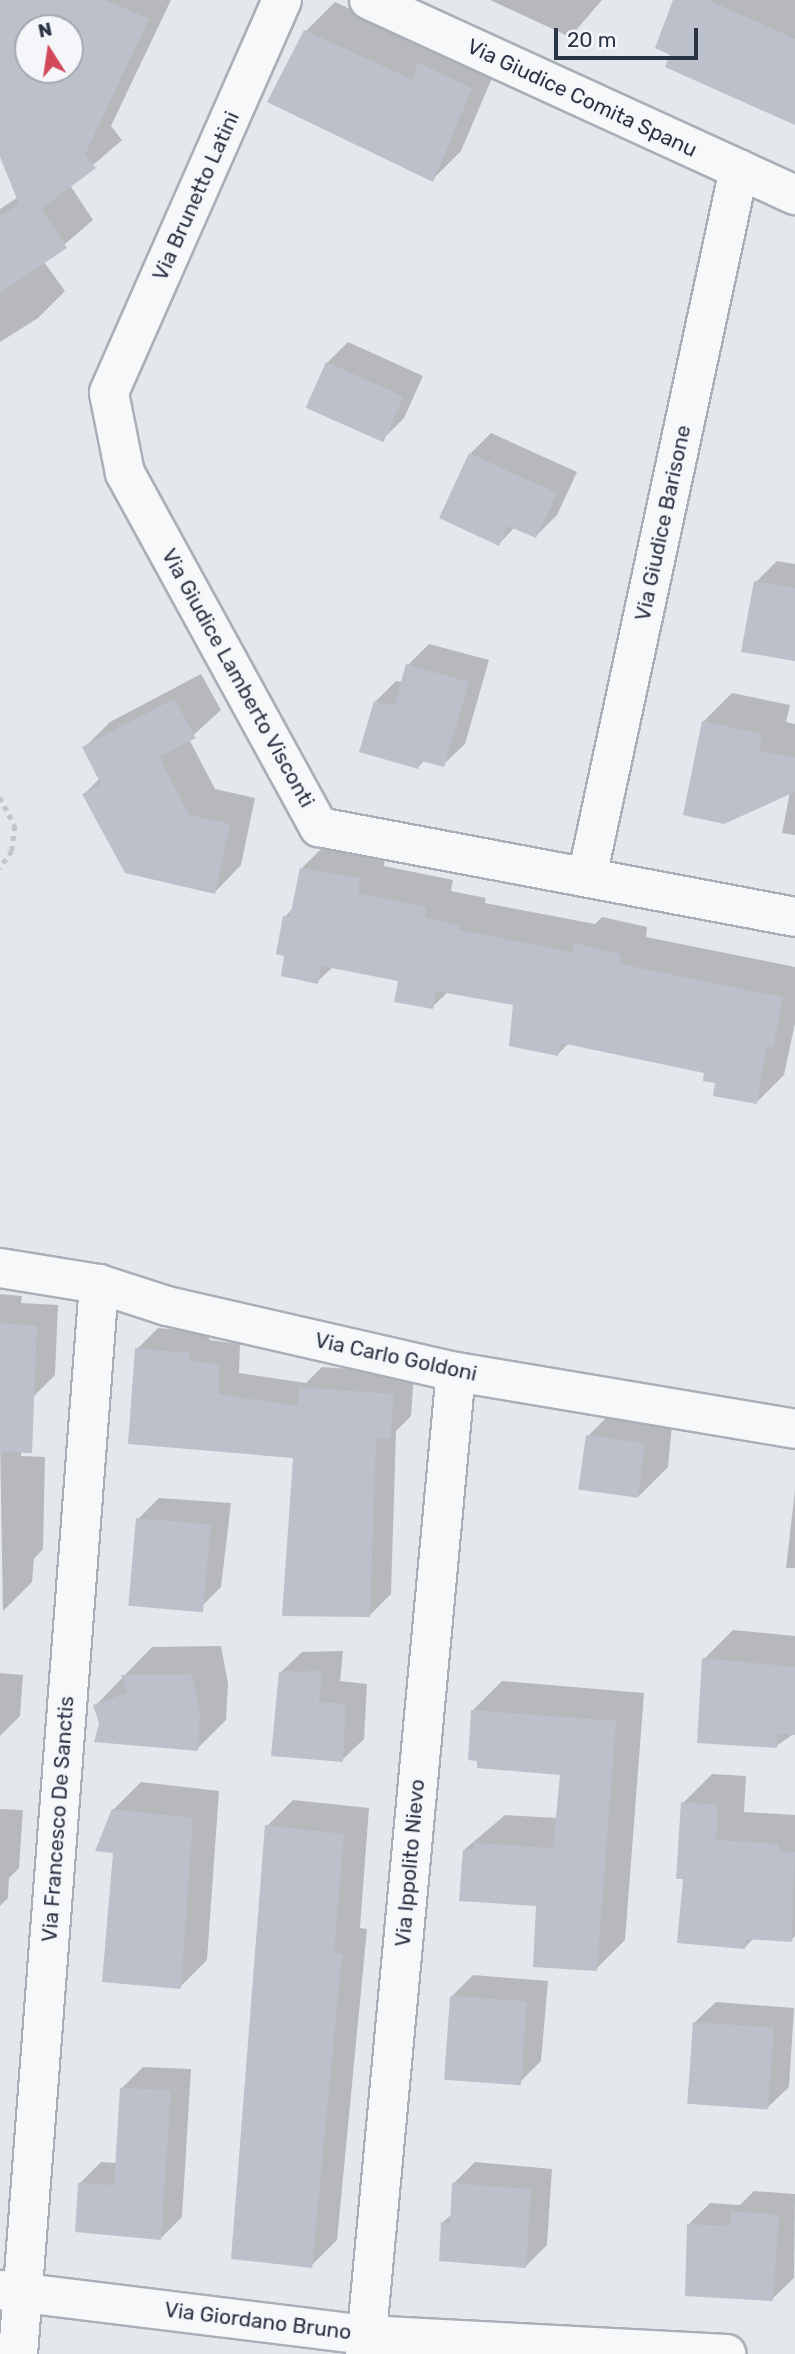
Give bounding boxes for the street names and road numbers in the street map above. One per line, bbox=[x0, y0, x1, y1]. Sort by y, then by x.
street label: Via Giudice Comita Spanu bbox=[463, 34, 701, 162]
street label: Via Brunetto Latini bbox=[147, 107, 245, 285]
street label: Via Giudice Barisone bbox=[630, 423, 696, 623]
street label: Via Giudice Lamberto Visconti bbox=[156, 544, 320, 812]
street label: Via Carlo Goldoni bbox=[313, 1328, 479, 1386]
street label: Via Francesco De Sanctis bbox=[37, 1695, 79, 1943]
street label: Via Ippolito Nievo bbox=[390, 1778, 430, 1948]
street label: Via Giordano Bruno bbox=[163, 2297, 353, 2345]

